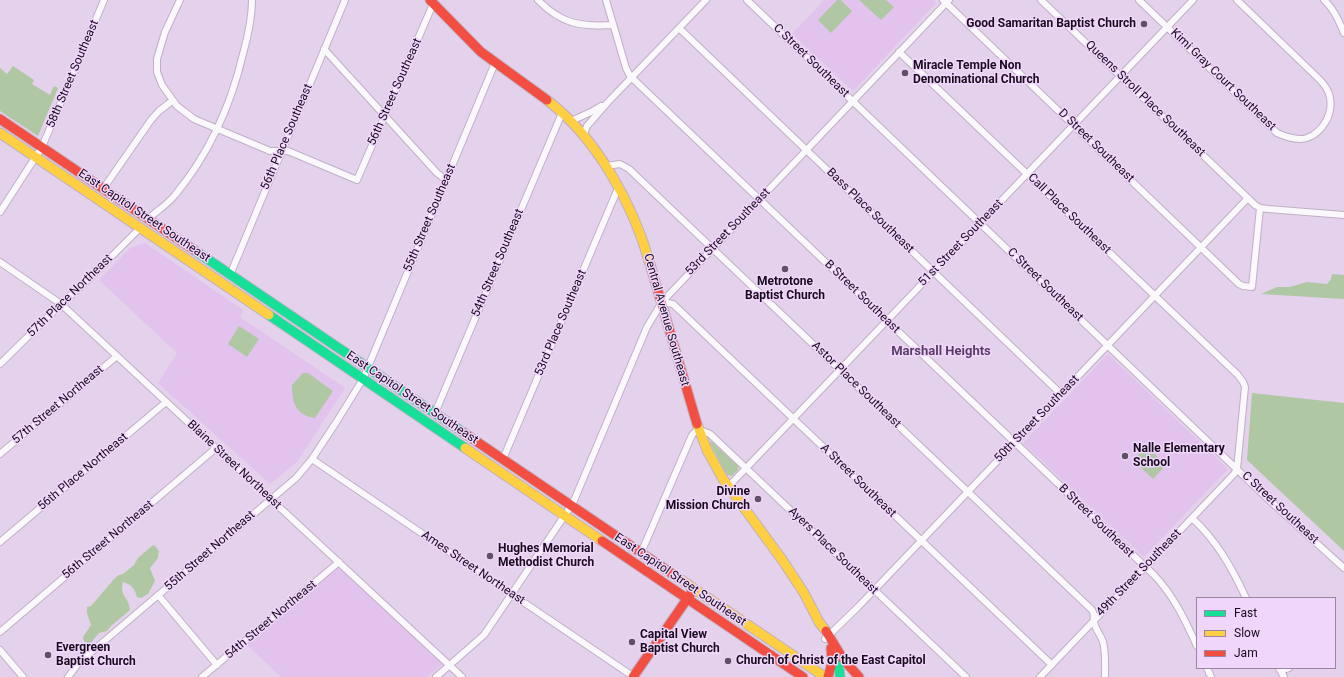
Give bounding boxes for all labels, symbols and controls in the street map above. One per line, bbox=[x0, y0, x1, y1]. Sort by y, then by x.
place label: Good Samaritan Baptist Church bbox=[966, 17, 1136, 31]
street label: 58th Street Southeast bbox=[44, 18, 102, 130]
marker: Good Samaritan Baptist Church bbox=[1139, 19, 1149, 29]
street label: C Street Southeast bbox=[770, 21, 852, 101]
street label: Kimi Gray Court Southeast bbox=[1167, 26, 1279, 134]
street label: 56th Street Southeast bbox=[365, 36, 425, 148]
street label: Queens Stroll Place Southeast bbox=[1082, 38, 1208, 160]
place label: Miracle Temple Non Denominational Church bbox=[913, 59, 1039, 87]
marker: Miracle Temple Non Denominational Church bbox=[900, 68, 910, 78]
street label: 56th Place Southeast bbox=[258, 82, 316, 192]
street label: D Street Southeast bbox=[1055, 106, 1137, 186]
street label: 55th Street Southeast bbox=[401, 162, 459, 274]
street label: Bass Place Southeast bbox=[823, 165, 917, 257]
street label: East Capitol Street Southeast bbox=[75, 166, 213, 266]
street label: Call Place Southeast bbox=[1024, 171, 1114, 257]
street label: 53rd Street Southeast bbox=[683, 185, 773, 279]
street label: 51st Street Southeast bbox=[916, 197, 1006, 289]
street label: 54th Street Southeast bbox=[469, 207, 527, 319]
street label: C Street Southeast bbox=[1004, 245, 1086, 325]
street label: 57th Place Northeast bbox=[24, 252, 116, 340]
street label: Central Avenue Southeast bbox=[640, 252, 692, 388]
street label: B Street Southeast bbox=[821, 257, 903, 337]
marker: Metrotone Baptist Church bbox=[780, 264, 790, 274]
street label: 53rd Place Southeast bbox=[532, 268, 590, 378]
place label: Metrotone Baptist Church bbox=[745, 275, 825, 303]
street label: Astor Place Southeast bbox=[808, 339, 904, 431]
district label: Marshall Heights bbox=[891, 344, 991, 360]
street label: East Capitol Street Southeast bbox=[343, 348, 481, 448]
street label: 57th Street Northeast bbox=[9, 363, 107, 447]
street label: 50th Street Southeast bbox=[992, 372, 1082, 466]
street label: Blaine Street Northeast bbox=[184, 418, 284, 512]
street label: 56th Place Northeast bbox=[35, 430, 131, 514]
street label: A Street Southeast bbox=[817, 441, 899, 521]
place label: Nalle Elementary School bbox=[1133, 442, 1225, 470]
marker: Nalle Elementary School bbox=[1120, 451, 1130, 461]
street label: C Street Southeast bbox=[1239, 469, 1321, 547]
street label: B Street Southeast bbox=[1055, 481, 1137, 561]
place label: Divine Mission Church bbox=[666, 485, 750, 513]
marker: Divine Mission Church bbox=[753, 494, 763, 504]
street label: 56th Street Northeast bbox=[59, 498, 157, 582]
street label: Ayers Place Southeast bbox=[785, 504, 881, 598]
street label: 55th Street Northeast bbox=[162, 508, 258, 594]
street label: 49th Street Southeast bbox=[1094, 526, 1184, 620]
street label: Ames Street Northeast bbox=[418, 528, 528, 608]
street label: East Capitol Street Southeast bbox=[611, 530, 749, 630]
place label: Hughes Memorial Methodist Church bbox=[498, 542, 594, 570]
marker: Hughes Memorial Methodist Church bbox=[485, 551, 495, 561]
street label: 54th Street Northeast bbox=[222, 578, 320, 662]
legend bbox=[1196, 597, 1336, 669]
text: Fast bbox=[1234, 606, 1257, 620]
text: Slow bbox=[1234, 626, 1260, 640]
place label: Capital View Baptist Church bbox=[640, 628, 720, 656]
marker: Capital View Baptist Church bbox=[627, 637, 637, 647]
place label: Evergreen Baptist Church bbox=[56, 641, 136, 669]
text: Jam bbox=[1234, 646, 1258, 660]
marker: Evergreen Baptist Church bbox=[43, 650, 53, 660]
place label: Church of Christ of the East Capitol bbox=[736, 654, 926, 668]
marker: Church of Christ of the East Capitol bbox=[723, 656, 733, 666]

